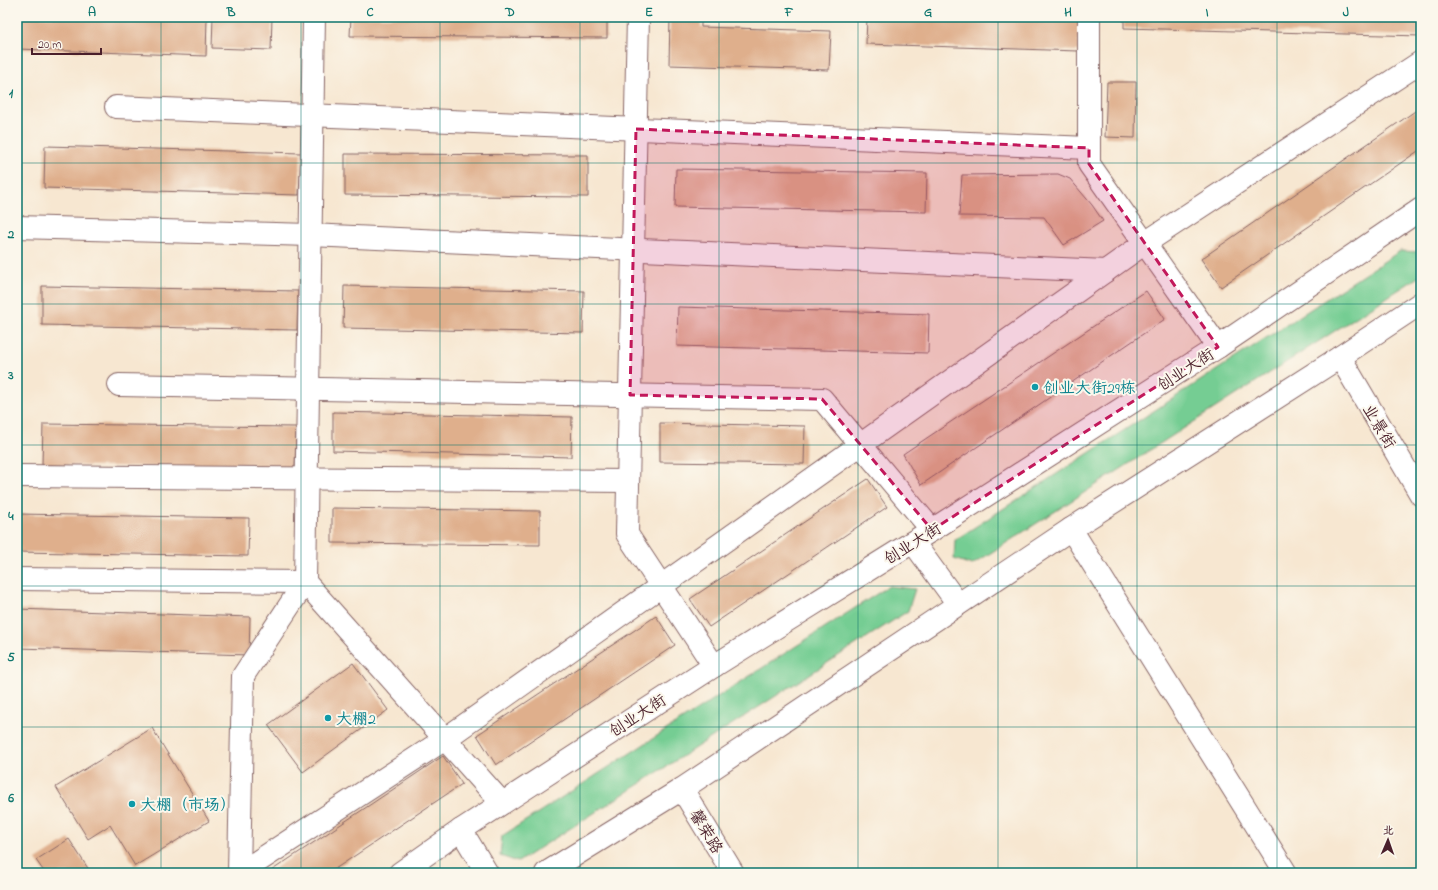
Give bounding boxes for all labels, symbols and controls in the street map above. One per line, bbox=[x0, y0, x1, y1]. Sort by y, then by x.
text: A bbox=[88, 3, 96, 22]
text: B bbox=[226, 3, 236, 22]
text: C bbox=[366, 3, 374, 22]
text: D bbox=[504, 3, 515, 22]
text: E bbox=[645, 3, 653, 22]
text: F bbox=[784, 3, 794, 22]
text: G bbox=[924, 3, 932, 22]
text: H bbox=[1064, 3, 1072, 22]
text: I bbox=[1205, 3, 1209, 22]
text: J bbox=[1343, 3, 1349, 22]
scale bar bbox=[32, 30, 101, 56]
text: 20 m bbox=[38, 36, 61, 54]
text: 1 bbox=[9, 84, 14, 103]
text: 2 bbox=[7, 225, 15, 244]
street label: 创业大街 bbox=[1153, 343, 1219, 398]
text: 3 bbox=[7, 366, 14, 385]
place label: 创业大街29栋 bbox=[1043, 377, 1136, 401]
marker: 创业大街29栋 bbox=[1030, 382, 1040, 392]
street label: 业景街 bbox=[1356, 400, 1401, 454]
text: 4 bbox=[7, 507, 14, 526]
street label: 创业大街 bbox=[880, 518, 947, 572]
text: 5 bbox=[7, 648, 15, 667]
street label: 创业大街 bbox=[605, 689, 671, 744]
place label: 大棚2 bbox=[336, 708, 376, 732]
marker: 大棚2 bbox=[323, 713, 333, 723]
text: 6 bbox=[7, 789, 14, 808]
place label: 大棚（市场） bbox=[140, 794, 236, 818]
marker: 大棚（市场） bbox=[127, 799, 137, 809]
street label: 馨荣路 bbox=[683, 805, 728, 859]
north arrow bbox=[1368, 820, 1408, 860]
text: 北 bbox=[1383, 823, 1394, 839]

